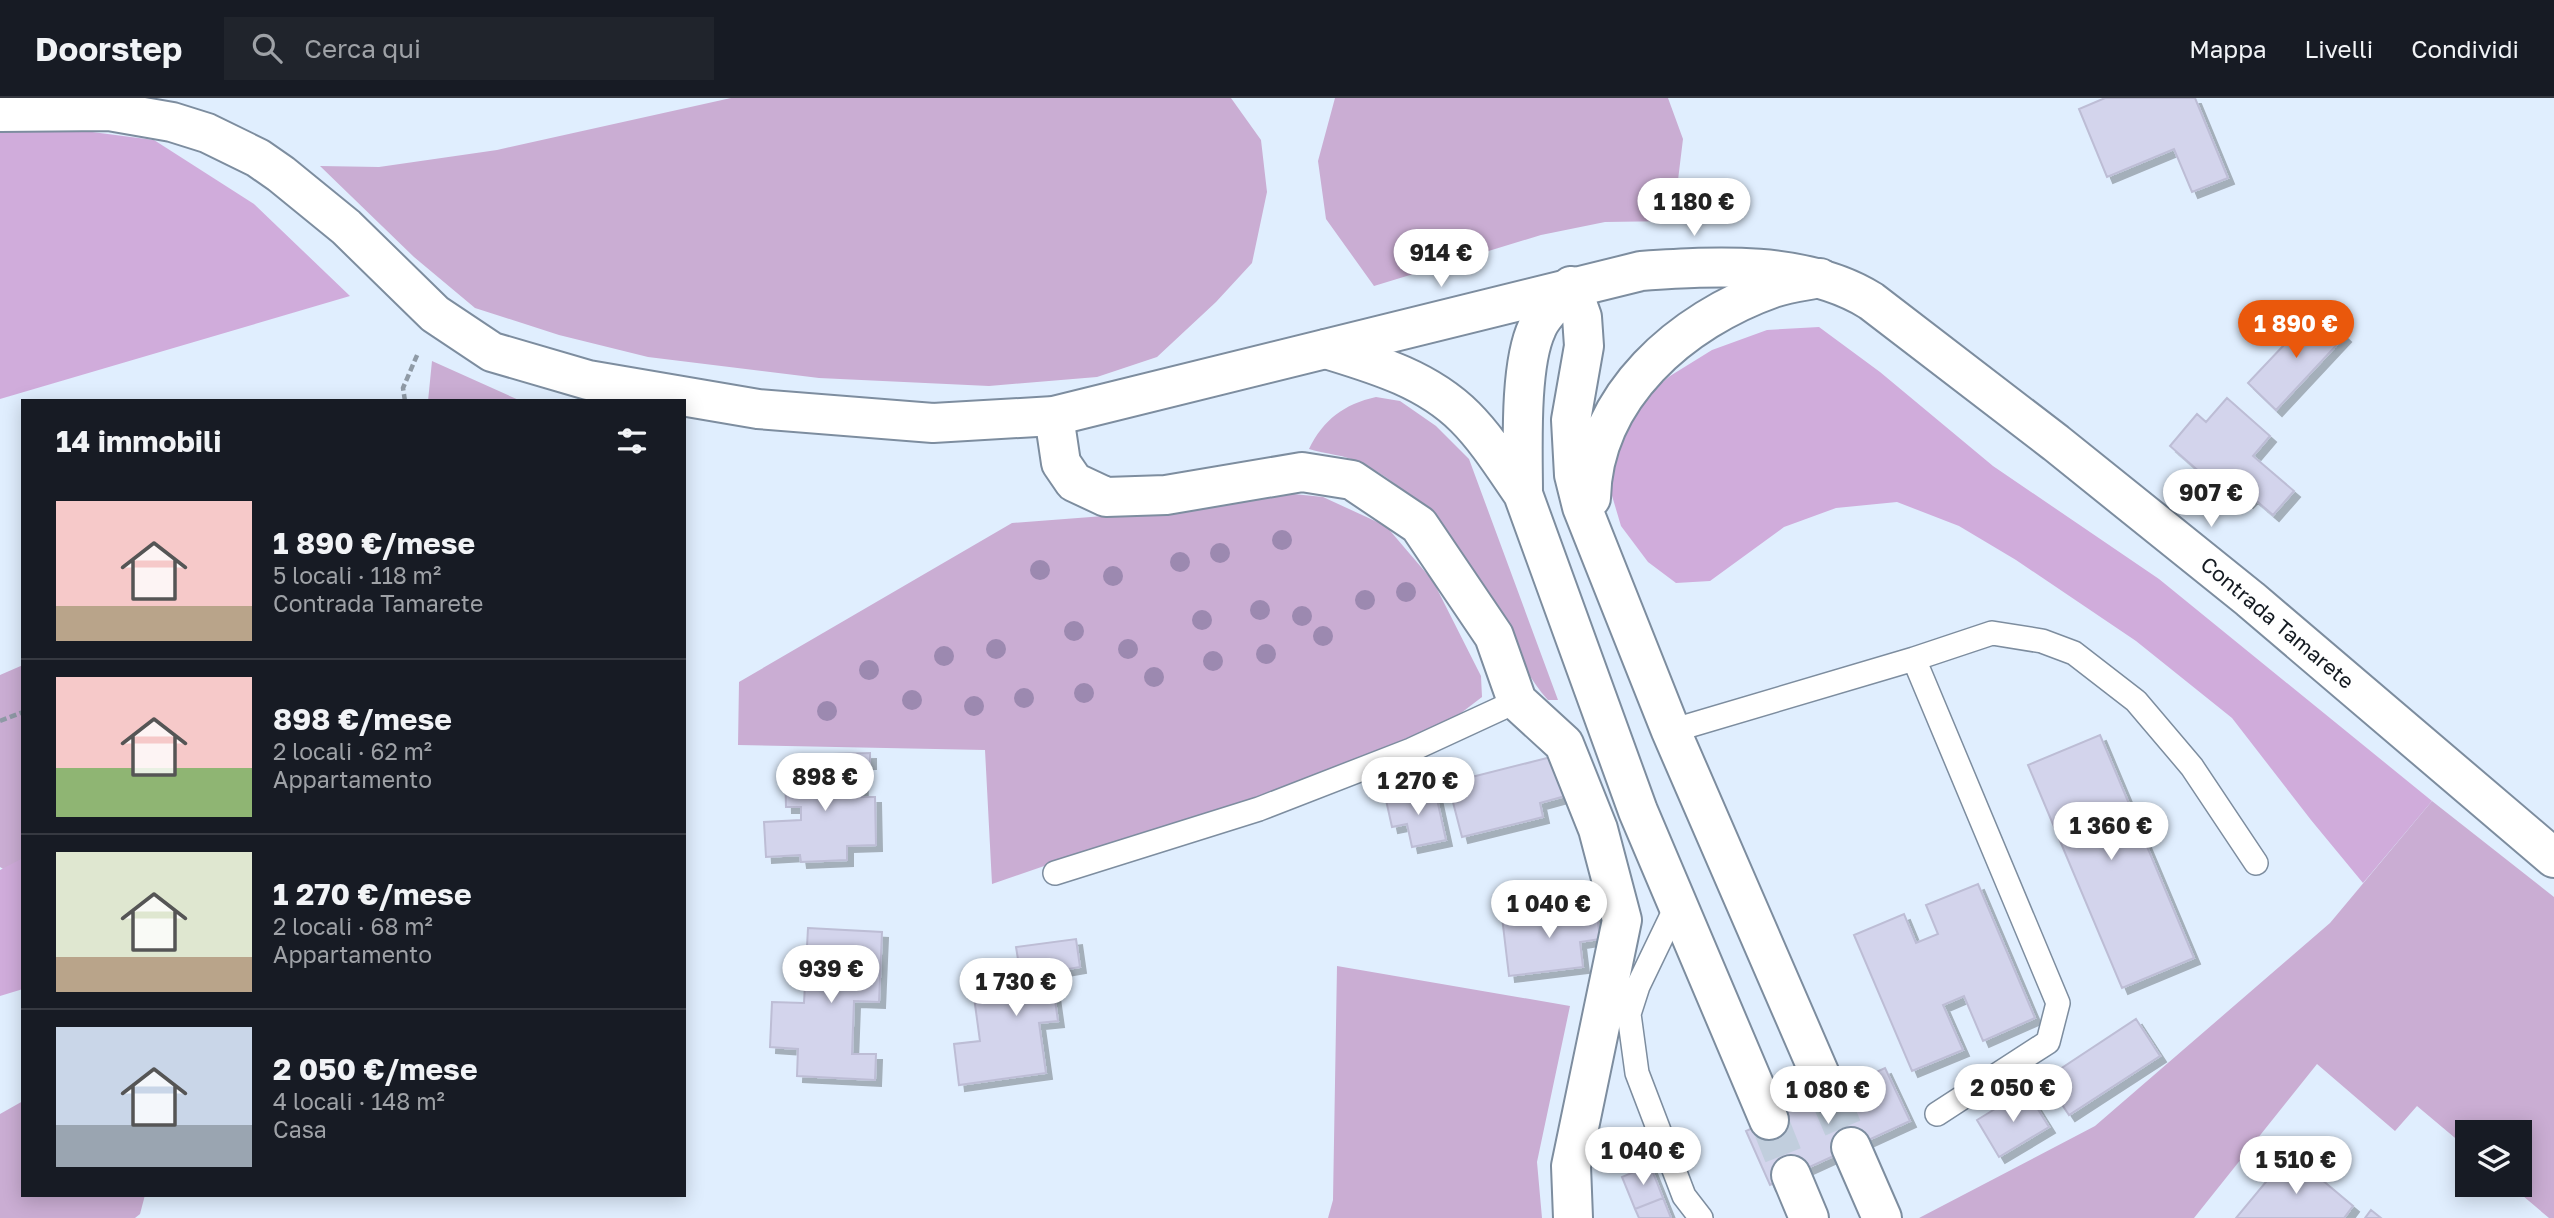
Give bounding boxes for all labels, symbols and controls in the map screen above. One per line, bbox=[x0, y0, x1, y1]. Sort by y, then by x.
search box bbox=[224, 17, 714, 80]
text: Doorstep bbox=[35, 29, 182, 68]
icon: search bbox=[248, 29, 286, 67]
text: Cerca qui bbox=[304, 33, 421, 64]
text: Mappa bbox=[2189, 34, 2266, 63]
text: Livelli bbox=[2304, 34, 2373, 63]
text: Condividi bbox=[2411, 34, 2519, 63]
pin: 1 180 € bbox=[1629, 178, 1759, 238]
text: 1 180 € bbox=[1653, 187, 1735, 215]
pin: 914 € bbox=[1392, 230, 1490, 289]
text: 914 € bbox=[1410, 238, 1472, 266]
pin: 1 890 € bbox=[2231, 300, 2361, 360]
text: 1 890 € bbox=[2254, 309, 2338, 337]
icon: filters bbox=[613, 422, 651, 460]
text: 14 immobili bbox=[56, 423, 221, 459]
pin: 907 € bbox=[2162, 470, 2260, 529]
text: 907 € bbox=[2179, 478, 2243, 506]
text: 1 890 €/mese bbox=[273, 525, 475, 561]
icon: home bbox=[112, 529, 196, 613]
street label: Contrada Tamarete bbox=[2196, 551, 2360, 694]
text: 5 locali · 118 m² bbox=[273, 561, 441, 589]
text: Contrada Tamarete bbox=[273, 589, 483, 617]
text: 898 €/mese bbox=[273, 701, 452, 737]
icon: home bbox=[112, 705, 196, 789]
text: 2 locali · 62 m² bbox=[273, 737, 432, 765]
pin: 898 € bbox=[776, 754, 874, 813]
pin: 1 270 € bbox=[1353, 758, 1483, 817]
text: 898 € bbox=[792, 762, 858, 790]
text: Appartamento bbox=[273, 765, 432, 793]
text: 1 270 € bbox=[1377, 766, 1459, 794]
pin: 1 360 € bbox=[2046, 802, 2176, 862]
text: 1 360 € bbox=[2069, 811, 2153, 839]
text: 1 270 €/mese bbox=[273, 876, 472, 912]
icon: home bbox=[112, 880, 196, 964]
pin: 1 040 € bbox=[1484, 880, 1614, 940]
text: 1 040 € bbox=[1507, 889, 1591, 917]
text: 2 locali · 68 m² bbox=[273, 912, 433, 940]
text: Appartamento bbox=[273, 940, 432, 968]
pin: 939 € bbox=[782, 946, 880, 1005]
text: 939 € bbox=[798, 954, 864, 982]
pin: 1 730 € bbox=[951, 958, 1081, 1018]
text: 1 730 € bbox=[975, 967, 1057, 995]
text: 2 050 €/mese bbox=[273, 1051, 478, 1087]
icon: home bbox=[112, 1055, 196, 1139]
pin: 2 050 € bbox=[1948, 1065, 2078, 1124]
pin: 1 080 € bbox=[1763, 1066, 1893, 1126]
text: 2 050 € bbox=[1970, 1073, 2056, 1101]
text: 1 080 € bbox=[1786, 1075, 1870, 1103]
text: 4 locali · 148 m² bbox=[273, 1087, 445, 1115]
text: Casa bbox=[273, 1115, 327, 1143]
map controls bbox=[2455, 1120, 2532, 1197]
button: layers bbox=[2455, 1120, 2532, 1197]
pin: 1 040 € bbox=[1578, 1128, 1708, 1187]
text: 1 040 € bbox=[1601, 1136, 1685, 1164]
pin: 1 510 € bbox=[2231, 1136, 2361, 1196]
text: 1 510 € bbox=[2256, 1145, 2336, 1173]

